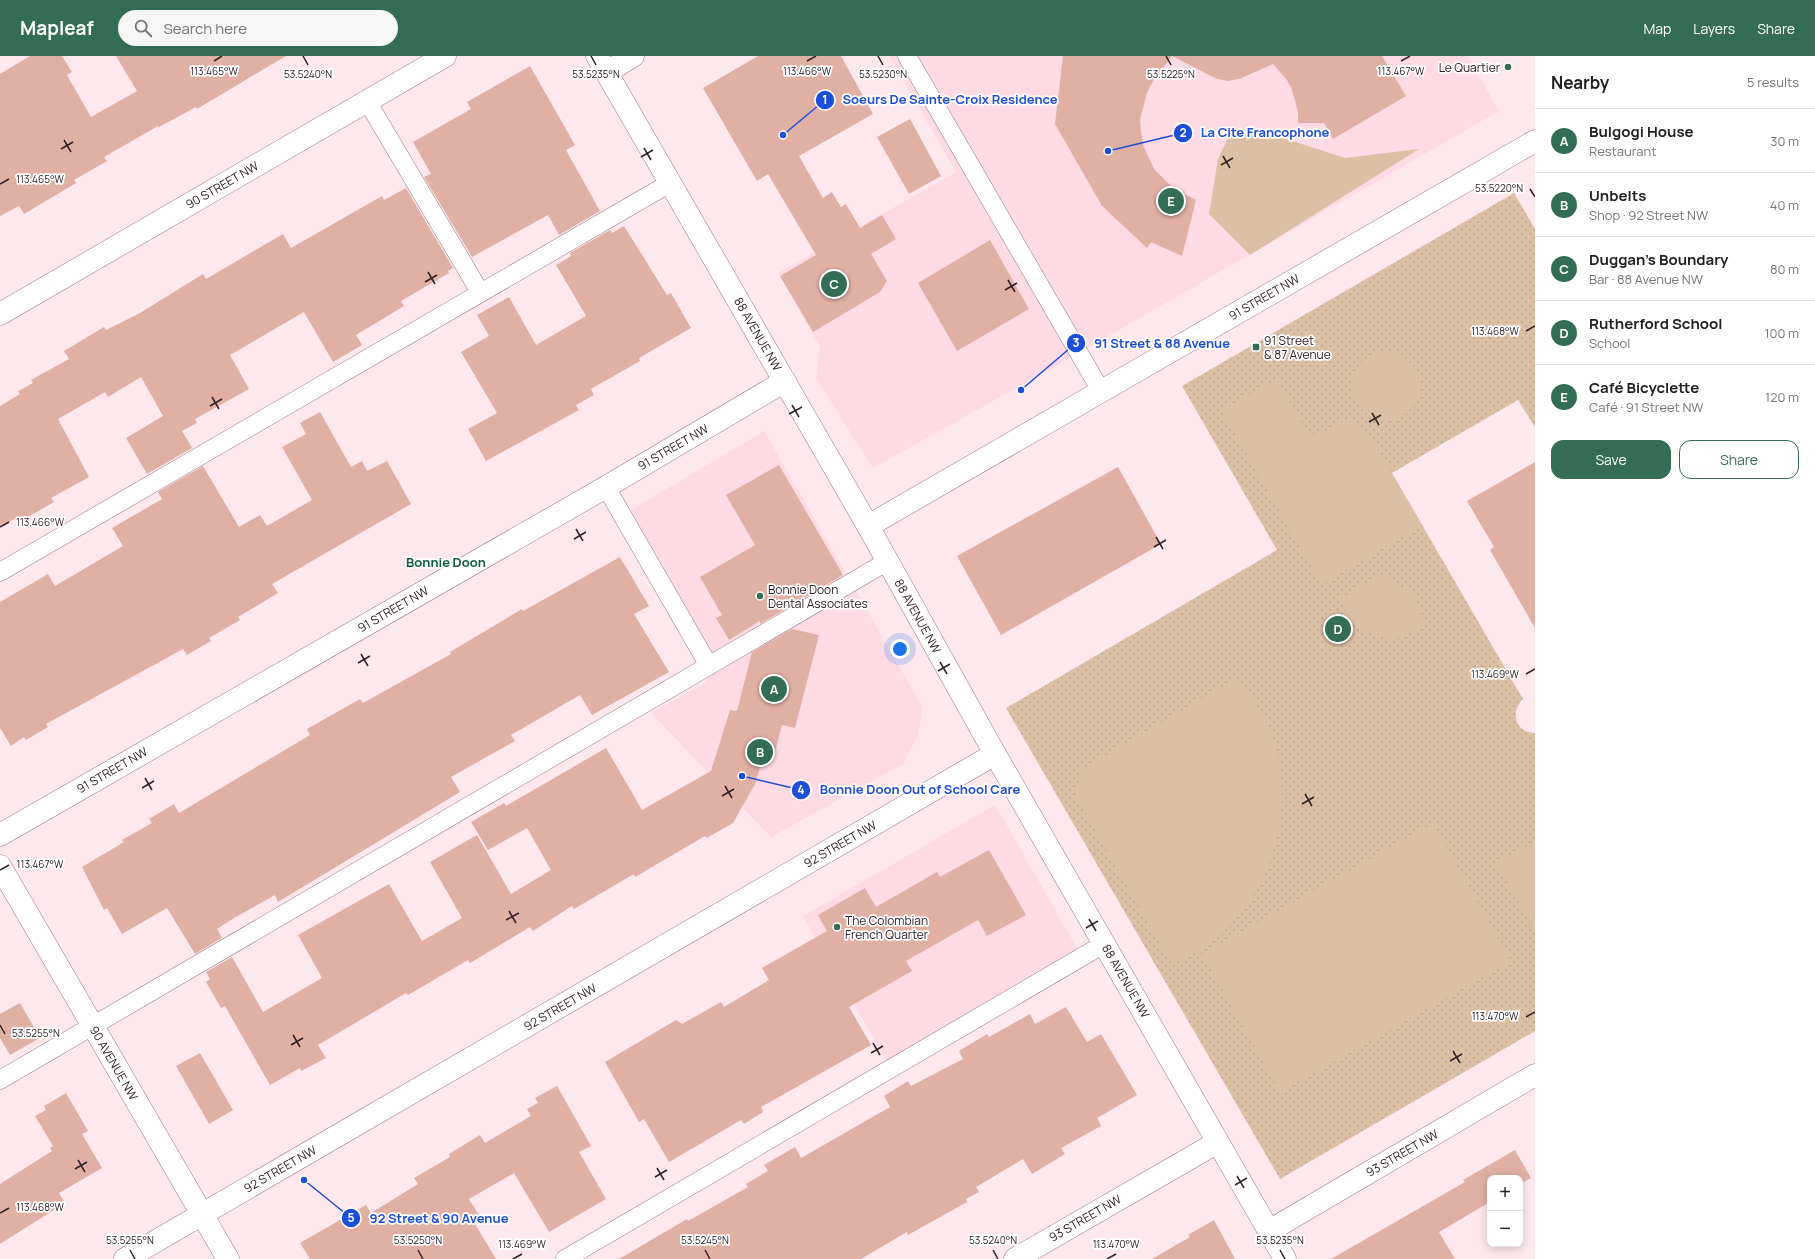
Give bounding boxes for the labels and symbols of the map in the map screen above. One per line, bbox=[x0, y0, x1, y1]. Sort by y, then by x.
place label: Le Quartier bbox=[1439, 59, 1501, 76]
marker: Le Quartier bbox=[1503, 62, 1513, 72]
text: 113.465°W bbox=[190, 64, 238, 78]
text: 113.466°W bbox=[783, 64, 832, 78]
text: 113.467°W bbox=[1378, 64, 1425, 78]
text: 53.5240°N bbox=[284, 67, 332, 81]
text: 53.5235°N bbox=[572, 67, 620, 81]
text: 53.5230°N bbox=[859, 67, 907, 81]
text: 53.5225°N bbox=[1147, 67, 1195, 81]
callout: Soeurs De Sainte-Croix Residence bbox=[815, 87, 1066, 112]
text: Soeurs De Sainte-Croix Residence bbox=[842, 90, 1058, 108]
text: 1 bbox=[822, 91, 828, 108]
callout: La Cite Francophone bbox=[1173, 120, 1337, 145]
text: La Cite Francophone bbox=[1201, 123, 1329, 141]
text: 2 bbox=[1179, 124, 1187, 141]
street label: 90 STREET NW bbox=[182, 157, 262, 213]
text: 113.465°W bbox=[16, 172, 64, 186]
text: 53.5220°N bbox=[1475, 181, 1523, 195]
pin: E bbox=[1158, 186, 1184, 216]
pin: C bbox=[821, 269, 847, 299]
street label: 91 STREET NW bbox=[1226, 270, 1303, 324]
street label: 88 AVENUE NW bbox=[730, 294, 786, 375]
text: 113.468°W bbox=[1471, 324, 1519, 338]
callout: 91 Street & 88 Avenue bbox=[1066, 331, 1238, 356]
place label: 91 Street & 87 Avenue bbox=[1264, 332, 1331, 363]
text: 3 bbox=[1073, 334, 1080, 351]
text: 91 Street & 88 Avenue bbox=[1094, 334, 1230, 352]
marker: 91 Street & 87 Avenue bbox=[1251, 342, 1261, 352]
street label: 91 STREET NW bbox=[635, 420, 712, 474]
text: 113.466°W bbox=[16, 515, 65, 529]
district label: Bonnie Doon bbox=[406, 553, 486, 571]
street label: 88 AVENUE NW bbox=[891, 576, 946, 657]
place label: Bonnie Doon Dental Associates bbox=[768, 581, 868, 612]
street label: 91 STREET NW bbox=[355, 582, 432, 636]
marker: Bonnie Doon Dental Associates bbox=[755, 591, 765, 601]
pin: D bbox=[1325, 614, 1351, 644]
your location bbox=[890, 639, 910, 659]
text: 113.469°W bbox=[1471, 667, 1520, 681]
pin: A bbox=[761, 674, 787, 704]
pin: B bbox=[747, 737, 773, 767]
street label: 91 STREET NW bbox=[74, 743, 151, 797]
callout: Bonnie Doon Out of School Care bbox=[791, 777, 1028, 802]
text: Bonnie Doon Out of School Care bbox=[820, 780, 1020, 798]
text: 4 bbox=[797, 781, 805, 798]
street label: 92 STREET NW bbox=[801, 816, 880, 872]
text: 113.467°W bbox=[17, 857, 64, 871]
place label: The Colombian French Quarter bbox=[845, 912, 929, 943]
marker: The Colombian French Quarter bbox=[832, 922, 842, 932]
street label: 88 AVENUE NW bbox=[1098, 941, 1154, 1022]
street label: 92 STREET NW bbox=[521, 979, 600, 1035]
text: 113.470°W bbox=[1472, 1009, 1519, 1023]
street label: 90 AVENUE NW bbox=[86, 1023, 143, 1104]
text: 53.5255°N bbox=[12, 1026, 60, 1040]
street label: 93 STREET NW bbox=[1363, 1125, 1442, 1181]
street label: 92 STREET NW bbox=[241, 1141, 320, 1197]
street label: 93 STREET NW bbox=[1046, 1190, 1125, 1246]
text: 113.468°W bbox=[16, 1200, 64, 1214]
callout: 92 Street & 90 Avenue bbox=[341, 1205, 516, 1230]
text: 5 bbox=[347, 1209, 355, 1226]
text: 92 Street & 90 Avenue bbox=[370, 1209, 509, 1227]
text: 53.5255°N bbox=[106, 1233, 154, 1247]
text: 53.5250°N bbox=[394, 1233, 442, 1247]
text: 53.5245°N bbox=[681, 1233, 729, 1247]
text: 53.5240°N bbox=[969, 1233, 1017, 1247]
text: 53.5235°N bbox=[1256, 1233, 1304, 1247]
text: 113.469°W bbox=[498, 1237, 547, 1251]
text: 113.470°W bbox=[1093, 1237, 1140, 1251]

